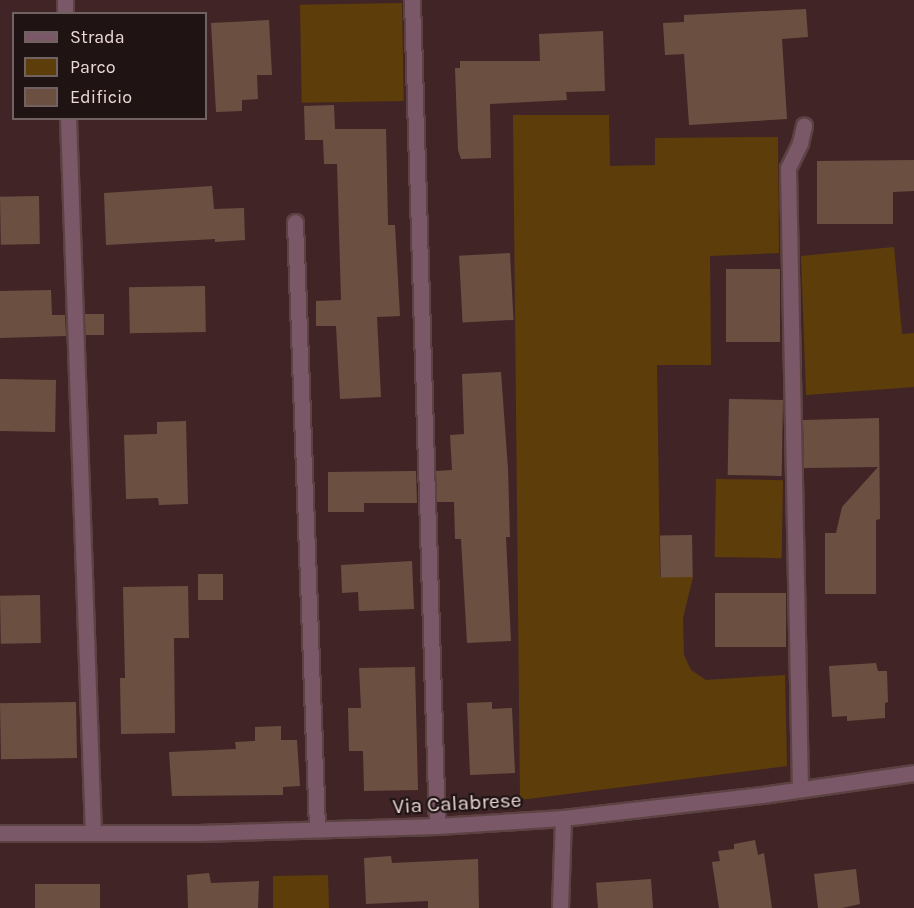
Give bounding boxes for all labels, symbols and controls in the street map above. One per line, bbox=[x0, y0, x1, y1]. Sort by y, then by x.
legend bbox=[12, 12, 207, 120]
text: Strada bbox=[70, 26, 125, 48]
text: Parco bbox=[70, 56, 116, 78]
text: Edificio bbox=[70, 86, 132, 108]
street label: Via Calabrese bbox=[392, 787, 522, 819]

